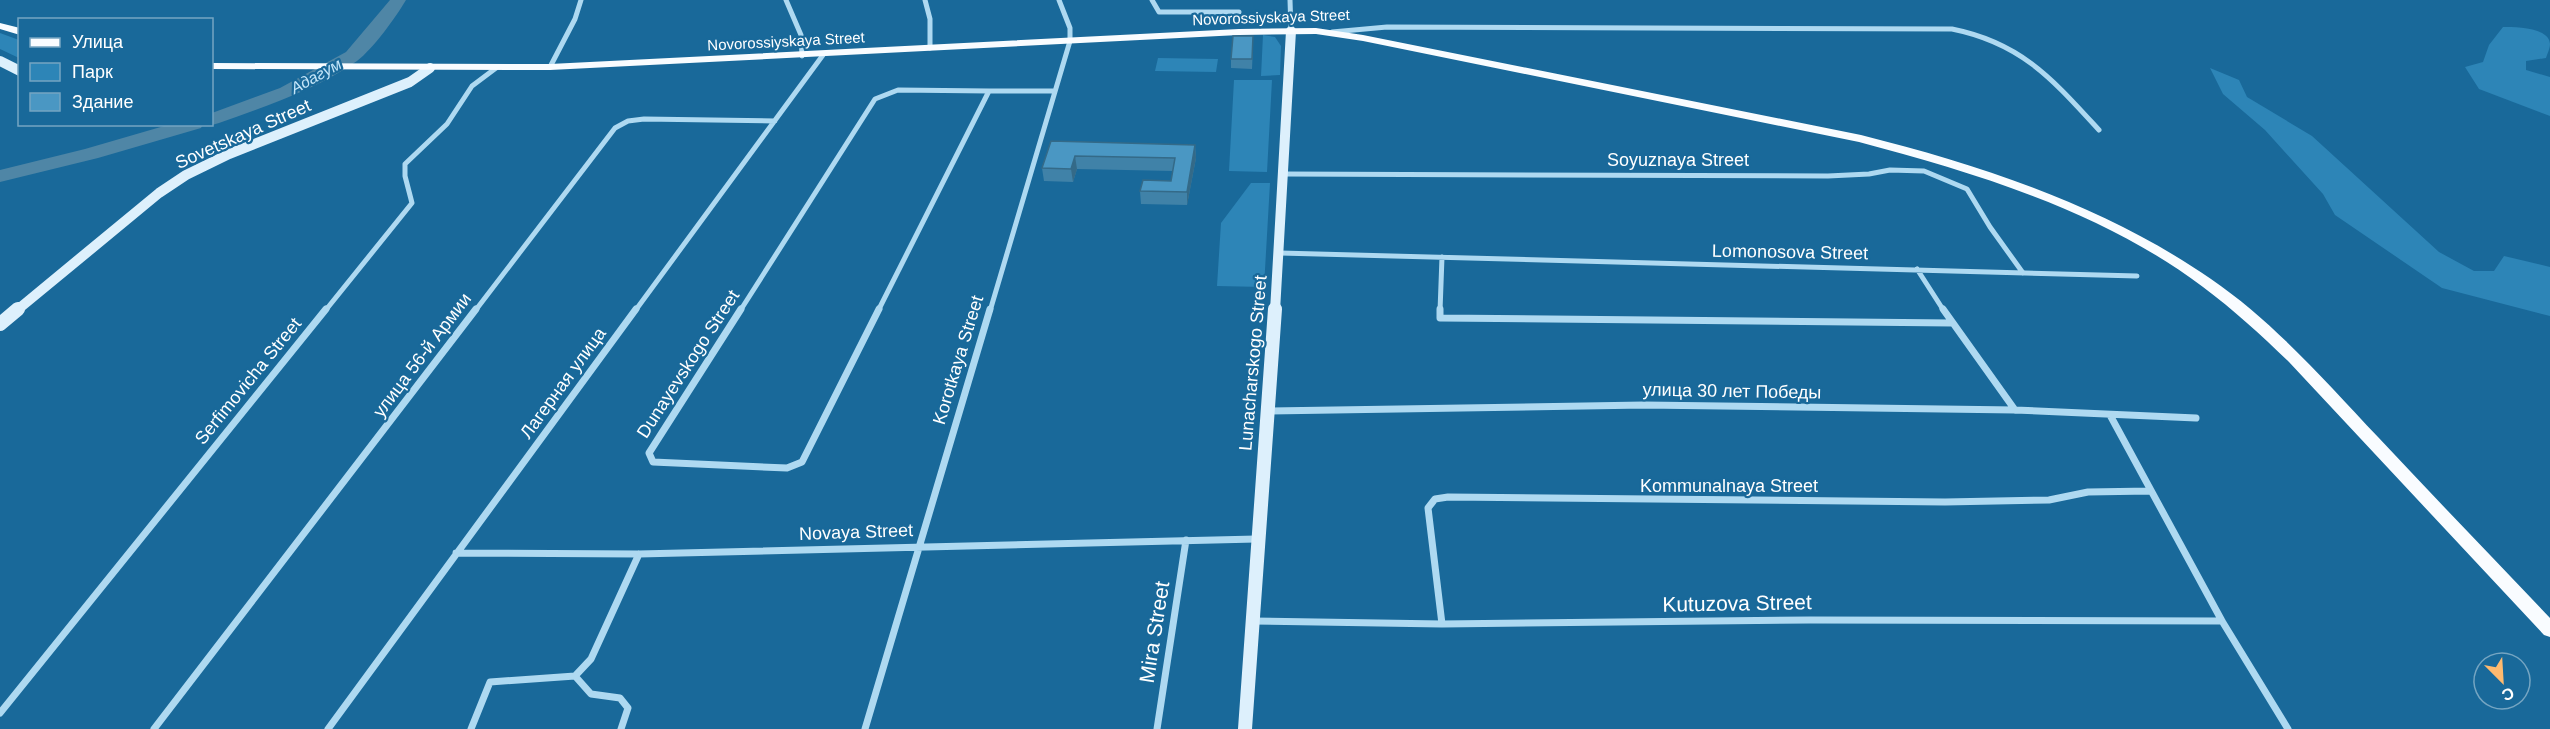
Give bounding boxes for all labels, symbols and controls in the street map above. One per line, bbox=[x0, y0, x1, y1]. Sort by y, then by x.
street label: Novorossiyskaya Street bbox=[1192, 6, 1351, 28]
legend bbox=[18, 18, 213, 126]
street label: Novorossiyskaya Street bbox=[707, 28, 866, 54]
text: Улица bbox=[72, 32, 124, 52]
water label: Адагум bbox=[287, 55, 344, 97]
text: Парк bbox=[72, 62, 113, 82]
text: Здание bbox=[72, 92, 133, 112]
street label: Sovetskaya Street bbox=[172, 95, 314, 173]
street label: Soyuznaya Street bbox=[1607, 150, 1749, 170]
street label: Lomonosova Street bbox=[1712, 241, 1868, 263]
street label: Lunacharskogo Street bbox=[1235, 274, 1271, 452]
street label: Dunayevskogo Street bbox=[633, 286, 743, 442]
street label: улица 56-й Армии bbox=[369, 289, 475, 421]
street label: Korotkaya Street bbox=[929, 293, 987, 427]
street label: Serfimovicha Street bbox=[191, 314, 305, 448]
street label: Лагерная улица bbox=[516, 323, 611, 442]
street label: улица 30 лет Победы bbox=[1642, 379, 1822, 403]
street label: Kommunalnaya Street bbox=[1640, 476, 1818, 496]
street label: Novaya Street bbox=[799, 520, 913, 544]
street label: Mira Street bbox=[1135, 579, 1173, 685]
street label: Kutuzova Street bbox=[1662, 590, 1812, 616]
north arrow bbox=[2472, 651, 2532, 711]
text: С bbox=[2499, 684, 2517, 705]

